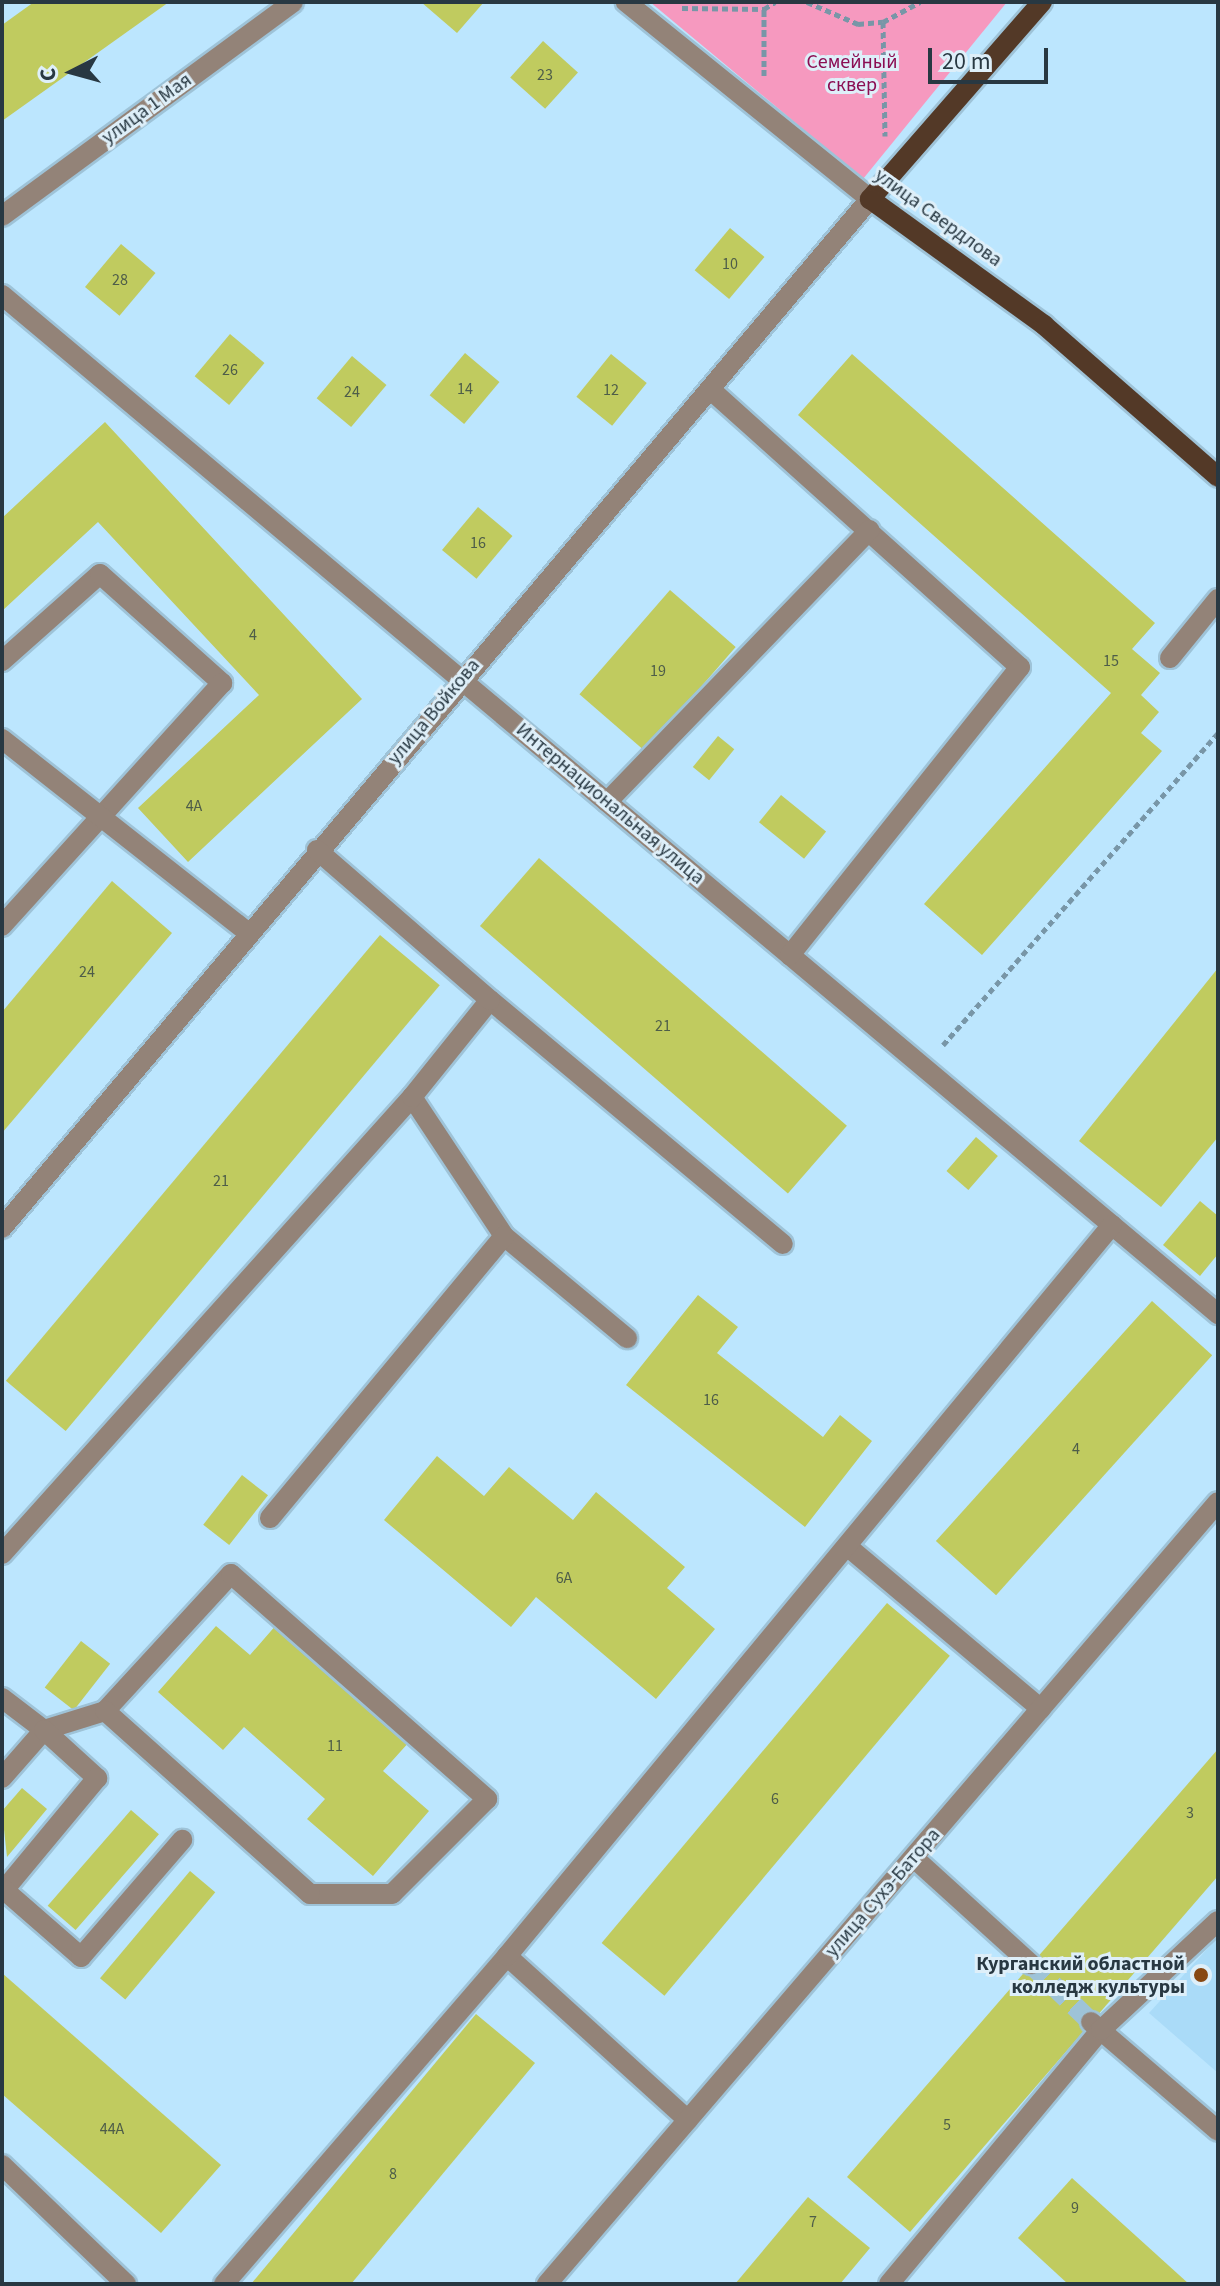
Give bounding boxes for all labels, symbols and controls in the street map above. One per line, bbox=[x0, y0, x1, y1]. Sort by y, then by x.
north arrow bbox=[32, 32, 112, 112]
scale bar bbox=[932, 32, 1052, 82]
text: 20 m bbox=[942, 44, 991, 79]
park label: Семейный сквер bbox=[806, 51, 898, 98]
house number: 23 bbox=[537, 65, 553, 85]
text: С bbox=[32, 66, 65, 83]
street label: улица 1 Мая bbox=[97, 68, 197, 150]
street label: улица Свердлова bbox=[870, 164, 1006, 272]
house number: 10 bbox=[722, 254, 738, 274]
house number: 28 bbox=[112, 270, 128, 290]
house number: 26 bbox=[222, 360, 238, 380]
house number: 14 bbox=[457, 379, 473, 399]
house number: 12 bbox=[603, 380, 619, 400]
house number: 24 bbox=[344, 382, 360, 402]
house number: 16 bbox=[470, 533, 486, 553]
house number: 4 bbox=[249, 625, 257, 645]
house number: 15 bbox=[1103, 651, 1119, 671]
street label: улица Войкова bbox=[383, 654, 485, 770]
house number: 19 bbox=[650, 661, 666, 681]
street label: Интернациональная улица bbox=[511, 718, 709, 890]
house number: 4А bbox=[186, 796, 202, 816]
house number: 24 bbox=[79, 962, 95, 982]
house number: 21 bbox=[655, 1016, 671, 1036]
house number: 21 bbox=[213, 1171, 229, 1191]
house number: 16 bbox=[703, 1390, 719, 1410]
house number: 4 bbox=[1072, 1439, 1080, 1459]
house number: 6А bbox=[556, 1568, 572, 1588]
house number: 11 bbox=[327, 1736, 343, 1756]
house number: 6 bbox=[771, 1789, 779, 1809]
house number: 3 bbox=[1186, 1803, 1194, 1823]
street label: улица Сухэ-Батора bbox=[820, 1824, 946, 1962]
place label: Курганский областной колледж культуры bbox=[976, 1952, 1185, 1999]
marker: Курганский областной колледж культуры bbox=[1192, 1966, 1210, 1984]
house number: 5 bbox=[943, 2115, 951, 2135]
house number: 44А bbox=[100, 2119, 124, 2139]
house number: 8 bbox=[389, 2164, 397, 2184]
house number: 9 bbox=[1071, 2198, 1079, 2218]
house number: 7 bbox=[809, 2212, 817, 2232]

